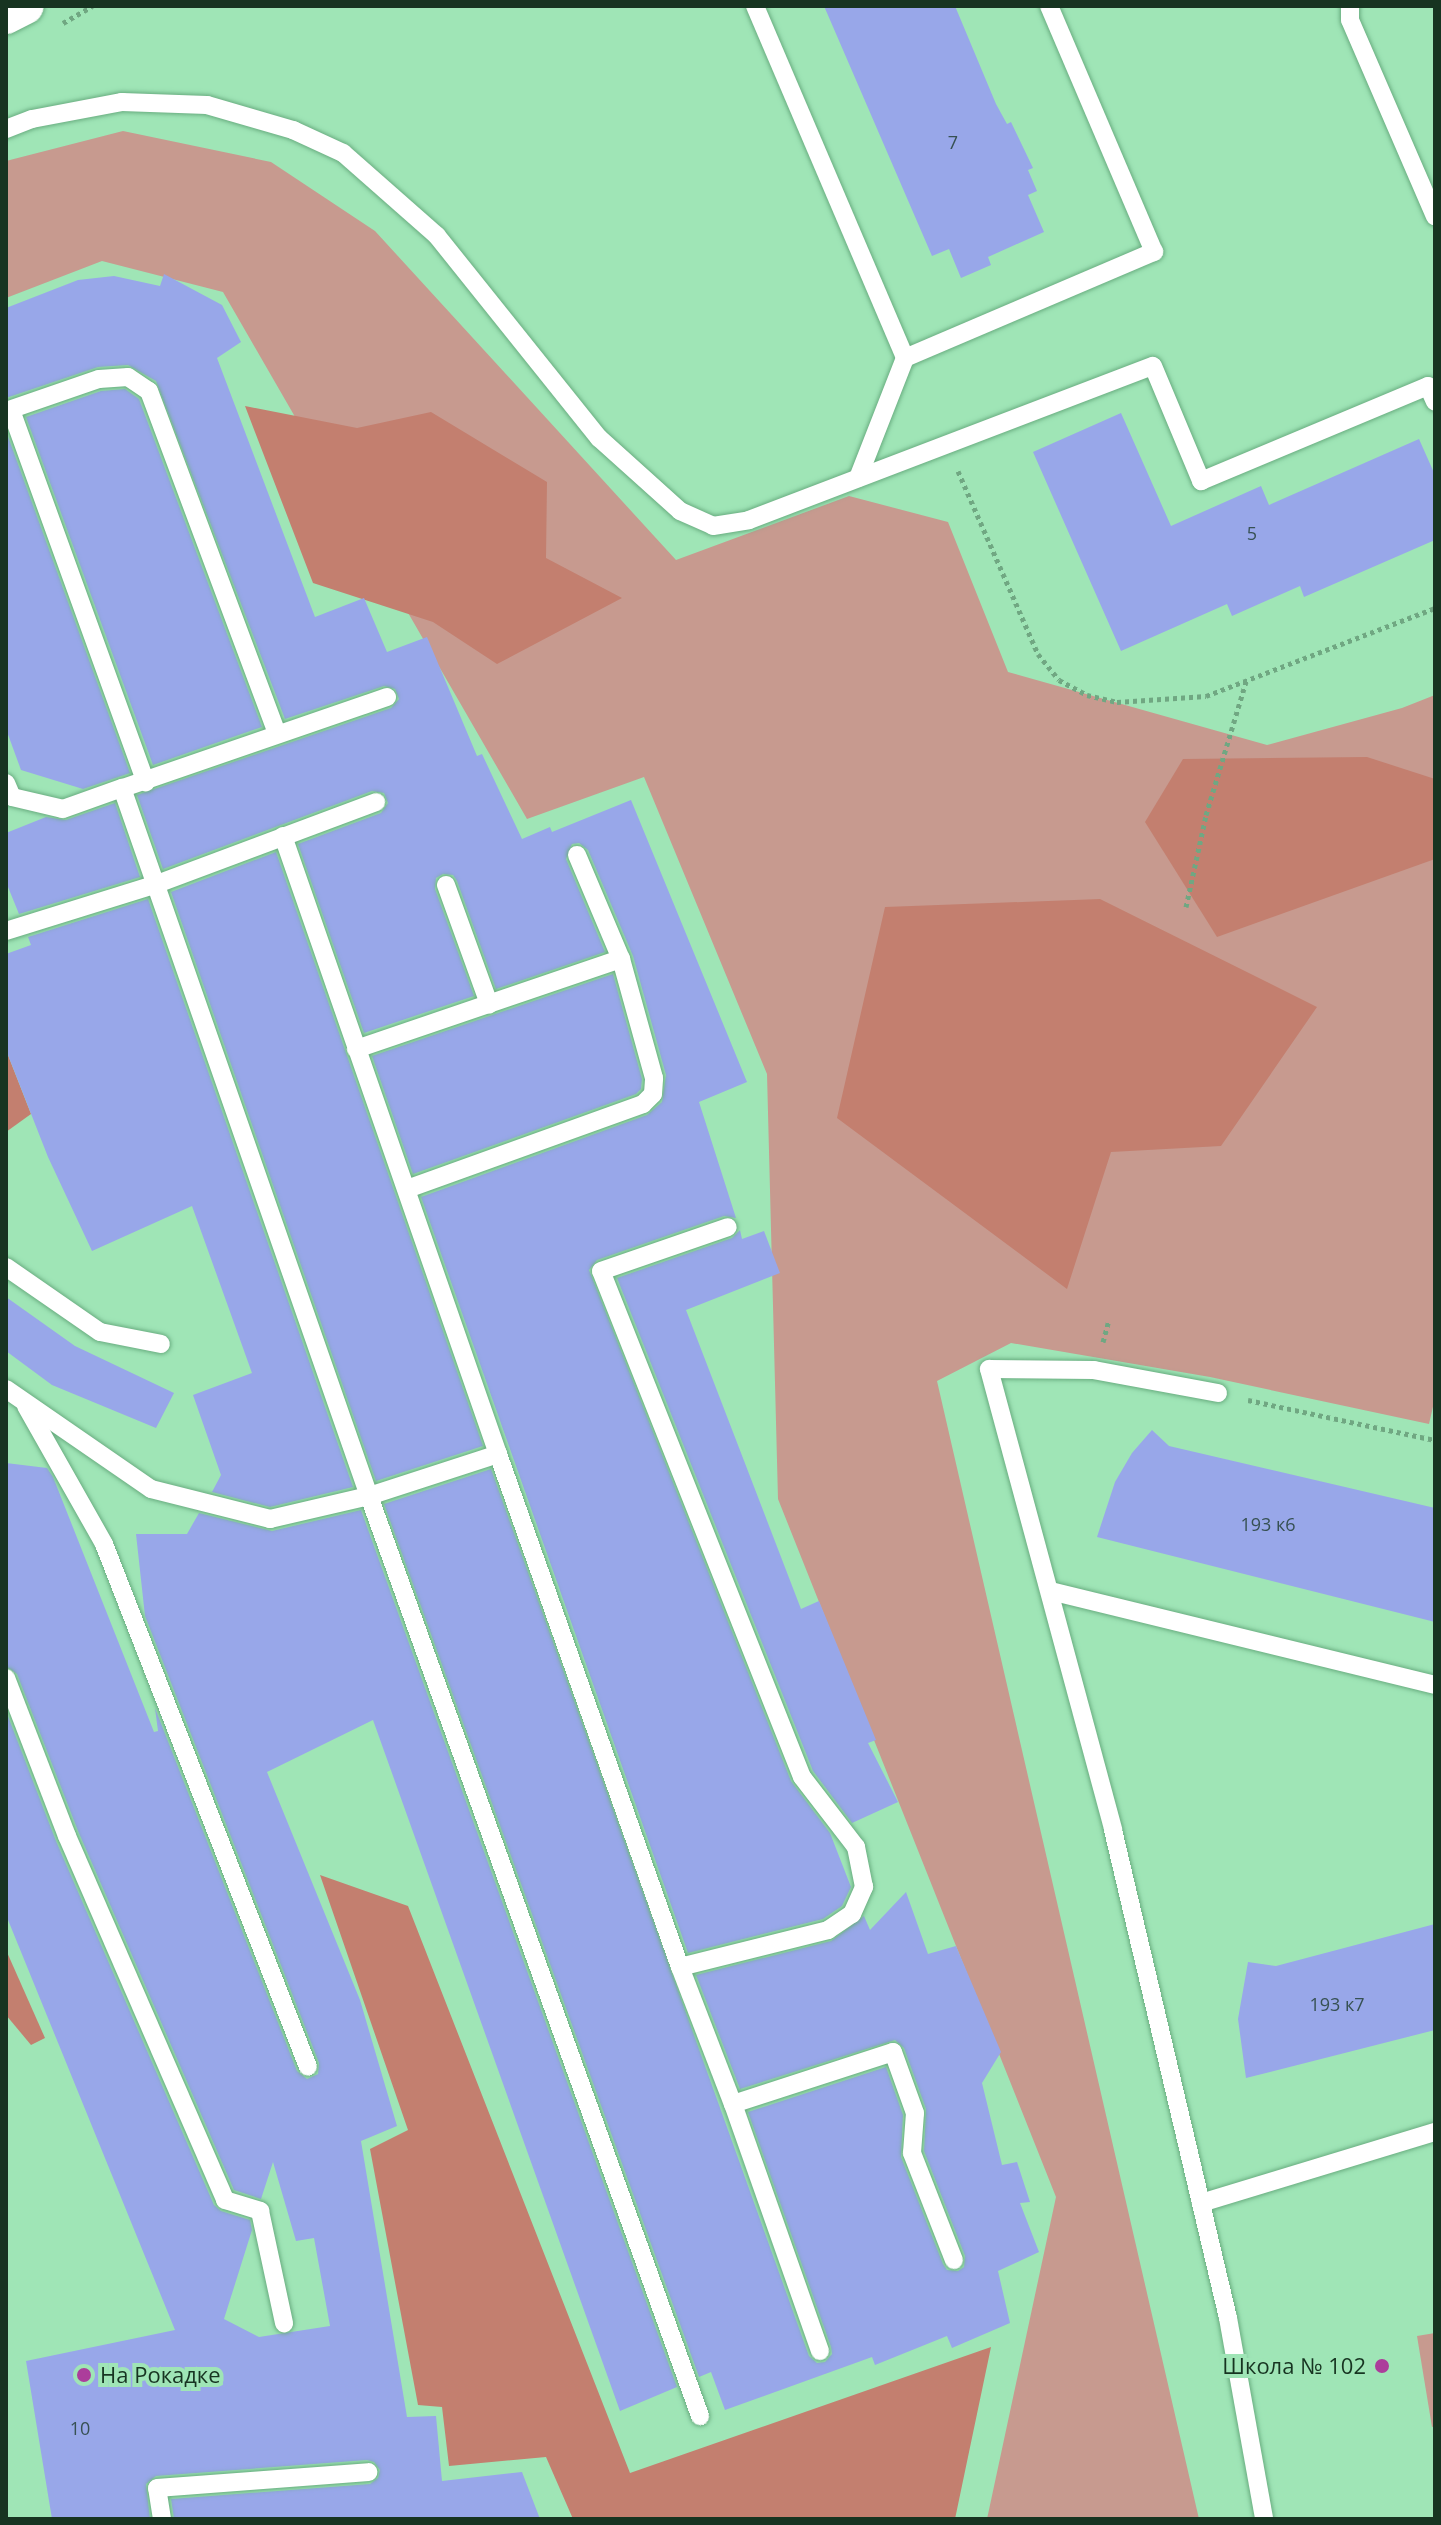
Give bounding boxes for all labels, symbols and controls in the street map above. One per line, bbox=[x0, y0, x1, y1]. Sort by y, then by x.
house number: 7 bbox=[948, 131, 958, 153]
house number: 5 bbox=[1247, 522, 1257, 544]
house number: 193 к6 bbox=[1240, 1513, 1296, 1535]
house number: 193 к7 bbox=[1309, 1993, 1365, 2015]
place label: Школа № 102 bbox=[1222, 2353, 1366, 2379]
marker: Школа № 102 bbox=[1373, 2357, 1391, 2375]
place label: На Рокадке bbox=[100, 2362, 221, 2388]
marker: На Рокадке bbox=[75, 2366, 93, 2384]
house number: 10 bbox=[70, 2417, 90, 2439]

